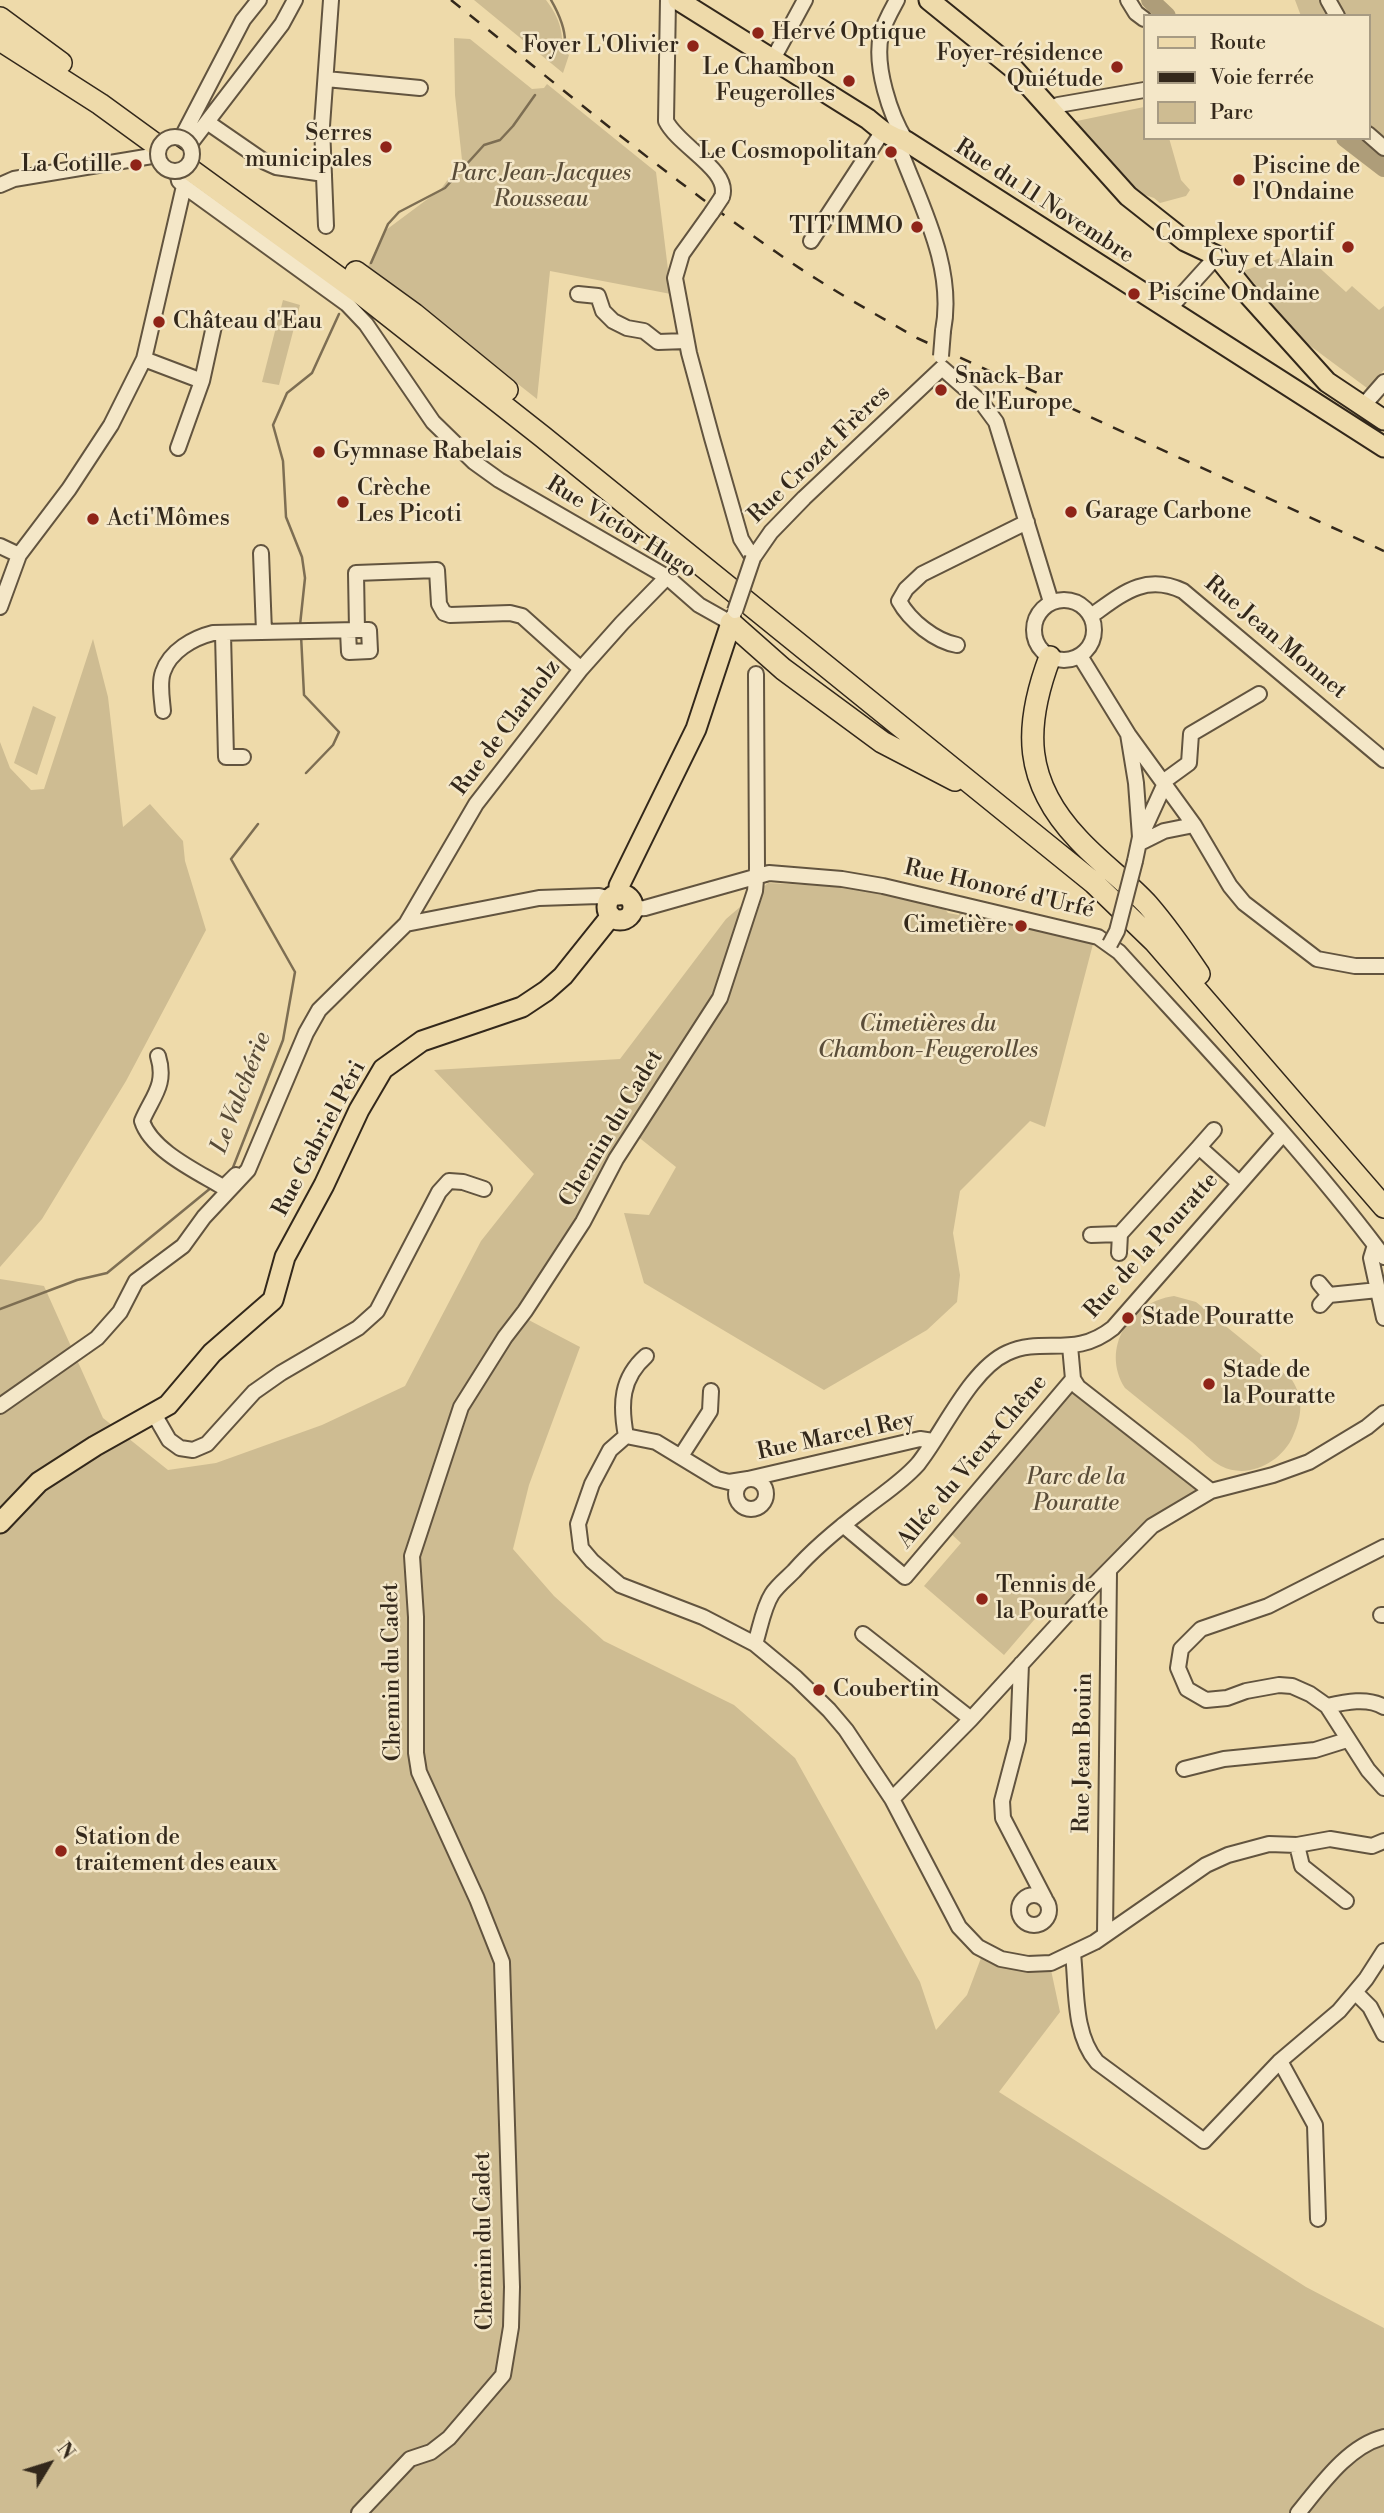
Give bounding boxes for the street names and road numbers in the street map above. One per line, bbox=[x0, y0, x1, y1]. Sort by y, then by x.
street label: Rue du 11 Novembre bbox=[949, 134, 1139, 270]
street label: Rue Crozet Frères bbox=[743, 380, 897, 530]
street label: Rue Victor Hugo bbox=[541, 471, 701, 585]
street label: Rue Jean Monnet bbox=[1198, 570, 1352, 706]
street label: Rue de Clarholz bbox=[447, 655, 567, 801]
street label: Rue Honoré d'Urfé bbox=[901, 855, 1097, 925]
street label: Chemin du Cadet bbox=[554, 1045, 670, 1213]
street label: Rue Gabriel Péri bbox=[267, 1057, 373, 1221]
street label: Rue de la Pouratte bbox=[1079, 1167, 1225, 1325]
street label: Allée du Vieux Chêne bbox=[892, 1369, 1054, 1555]
street label: Rue Marcel Rey bbox=[755, 1407, 917, 1467]
street label: Chemin du Cadet bbox=[378, 1583, 408, 1761]
street label: Rue Jean Bouin bbox=[1069, 1673, 1099, 1833]
street label: Chemin du Cadet bbox=[470, 2152, 500, 2330]

